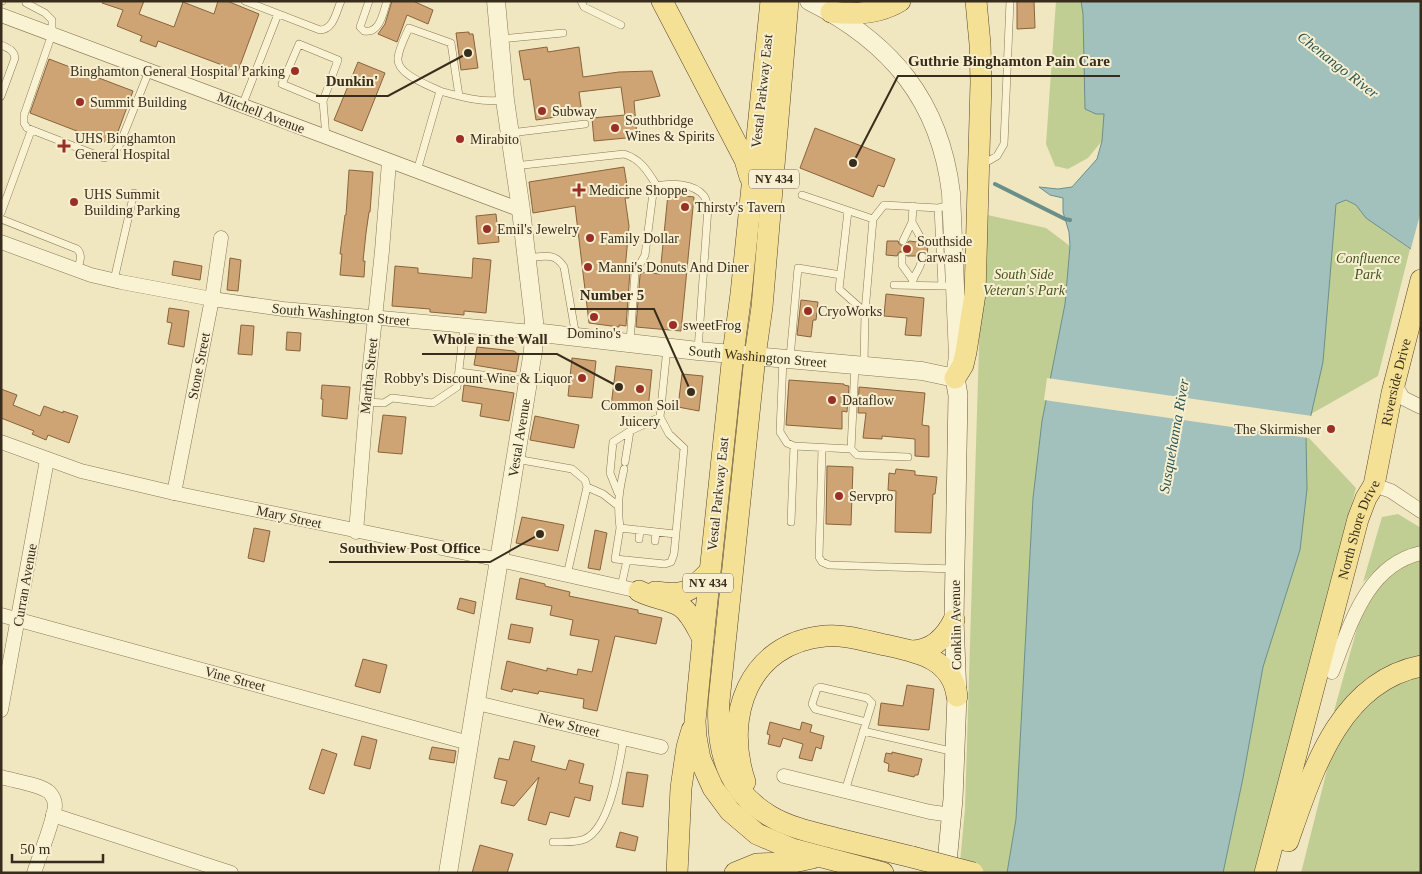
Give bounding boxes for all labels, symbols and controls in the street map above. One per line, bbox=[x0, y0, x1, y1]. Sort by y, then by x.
water label: Chenango River bbox=[1294, 29, 1382, 102]
street label: Vestal Parkway East bbox=[749, 33, 775, 149]
callout: Guthrie Binghamton Pain Care bbox=[898, 46, 1120, 76]
text: Guthrie Binghamton Pain Care bbox=[908, 53, 1110, 69]
place label: Binghamton General Hospital Parking bbox=[70, 64, 285, 79]
marker: Binghamton General Hospital Parking bbox=[289, 65, 301, 77]
callout: Dunkin' bbox=[316, 66, 388, 96]
text: Dunkin' bbox=[326, 73, 378, 89]
street label: Mitchell Avenue bbox=[215, 89, 307, 137]
place label: Summit Building bbox=[90, 95, 187, 110]
marker: Summit Building bbox=[74, 96, 86, 108]
place label: Subway bbox=[552, 104, 597, 119]
marker: Subway bbox=[536, 105, 548, 117]
place label: Southbridge Wines & Spirits bbox=[625, 113, 715, 144]
marker: Southbridge Wines & Spirits bbox=[609, 122, 621, 134]
place label: UHS Binghamton General Hospital bbox=[75, 131, 176, 162]
place label: Mirabito bbox=[470, 132, 519, 147]
marker: Mirabito bbox=[454, 133, 466, 145]
marker: UHS Binghamton General Hospital bbox=[57, 139, 71, 153]
road number: NY 434 bbox=[749, 170, 799, 188]
place label: Medicine Shoppe bbox=[589, 183, 687, 198]
marker: Medicine Shoppe bbox=[573, 184, 585, 196]
place label: UHS Summit Building Parking bbox=[84, 187, 180, 218]
marker: UHS Summit Building Parking bbox=[68, 196, 80, 208]
place label: Thirsty's Tavern bbox=[695, 200, 785, 215]
marker: Thirsty's Tavern bbox=[679, 201, 691, 213]
place label: Emil's Jewelry bbox=[497, 222, 579, 237]
marker: Emil's Jewelry bbox=[481, 223, 493, 235]
place label: Family Dollar bbox=[600, 231, 679, 246]
marker: Family Dollar bbox=[584, 232, 596, 244]
place label: Southside Carwash bbox=[917, 234, 972, 265]
marker: Southside Carwash bbox=[901, 243, 913, 255]
park label: Confluence Park bbox=[1336, 251, 1400, 282]
place label: Manni's Donuts And Diner bbox=[598, 260, 749, 275]
marker: Manni's Donuts And Diner bbox=[582, 261, 594, 273]
park label: South Side Veteran's Park bbox=[983, 267, 1066, 298]
callout: Number 5 bbox=[570, 279, 654, 309]
text: Number 5 bbox=[580, 287, 644, 303]
street label: South Washington Street bbox=[271, 300, 411, 328]
place label: CryoWorks bbox=[818, 304, 882, 319]
marker: CryoWorks bbox=[802, 305, 814, 317]
marker: Domino's bbox=[588, 311, 600, 323]
place label: sweetFrog bbox=[683, 318, 741, 333]
marker: sweetFrog bbox=[667, 319, 679, 331]
callout: Whole in the Wall bbox=[422, 324, 557, 354]
place label: Domino's bbox=[567, 326, 621, 341]
street label: Stone Street bbox=[185, 331, 213, 401]
text: Whole in the Wall bbox=[432, 331, 548, 347]
street label: Martha Street bbox=[358, 337, 380, 415]
street label: Riverside Drive bbox=[1378, 337, 1413, 427]
street label: South Washington Street bbox=[688, 342, 828, 370]
place label: Robby's Discount Wine & Liquor bbox=[384, 371, 572, 386]
marker: Robby's Discount Wine & Liquor bbox=[576, 372, 588, 384]
water label: Susquehanna River bbox=[1156, 377, 1192, 495]
marker: Common Soil Juicery bbox=[634, 383, 646, 395]
place label: Dataflow bbox=[842, 393, 895, 408]
marker: Dataflow bbox=[826, 394, 838, 406]
street label: Vestal Avenue bbox=[505, 397, 533, 478]
place label: Common Soil Juicery bbox=[601, 398, 679, 429]
place label: The Skirmisher bbox=[1234, 422, 1321, 437]
marker: The Skirmisher bbox=[1325, 423, 1337, 435]
street label: Vestal Parkway East bbox=[705, 436, 731, 552]
street label: North Shore Drive bbox=[1335, 479, 1382, 581]
place label: Servpro bbox=[849, 489, 893, 504]
marker: Servpro bbox=[833, 490, 845, 502]
street label: Mary Street bbox=[255, 503, 323, 531]
callout: Southview Post Office bbox=[329, 532, 490, 562]
text: Southview Post Office bbox=[340, 540, 481, 556]
street label: Curran Avenue bbox=[10, 542, 40, 628]
road number: NY 434 bbox=[683, 574, 733, 592]
street label: Conklin Avenue bbox=[948, 580, 964, 670]
street label: Vine Street bbox=[203, 664, 267, 694]
street label: New Street bbox=[537, 710, 601, 740]
scale bar bbox=[12, 832, 104, 864]
text: 50 m bbox=[20, 841, 51, 857]

